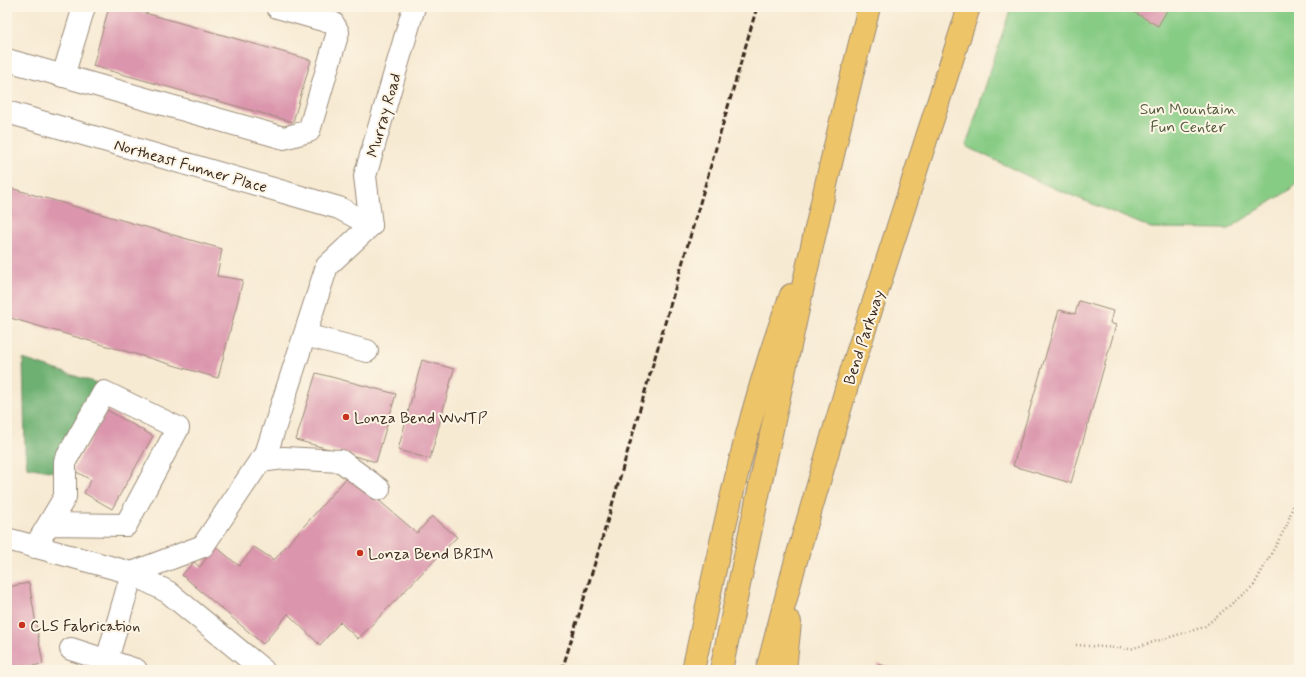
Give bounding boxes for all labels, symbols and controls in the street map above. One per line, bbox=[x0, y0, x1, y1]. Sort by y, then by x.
street label: Murray Road bbox=[362, 71, 406, 160]
park label: Sun Mountain Fun Center bbox=[1140, 99, 1237, 138]
street label: Northeast Funner Place bbox=[112, 135, 270, 198]
street label: Bend Parkway bbox=[839, 287, 890, 388]
place label: Lonza Bend WWTP bbox=[354, 408, 488, 429]
marker: Lonza Bend WWTP bbox=[341, 412, 351, 422]
place label: Lonza Bend BRIM bbox=[368, 544, 494, 565]
marker: Lonza Bend BRIM bbox=[355, 548, 365, 558]
place label: CLS Fabrication bbox=[30, 616, 140, 637]
marker: CLS Fabrication bbox=[17, 620, 27, 630]

